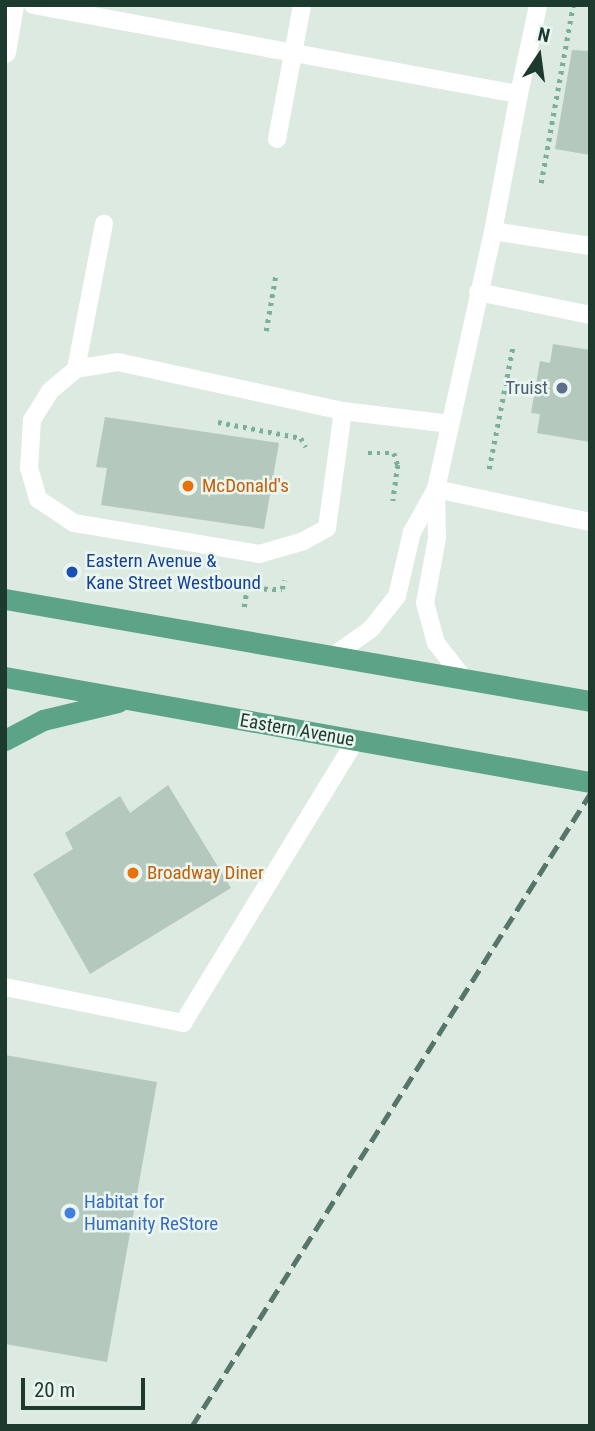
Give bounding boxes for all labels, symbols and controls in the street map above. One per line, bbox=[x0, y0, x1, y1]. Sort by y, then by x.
north arrow bbox=[504, 21, 574, 91]
text: N bbox=[536, 23, 552, 48]
place label: Truist bbox=[505, 377, 548, 399]
marker: Truist bbox=[554, 380, 570, 396]
place label: McDonald's bbox=[202, 475, 289, 497]
marker: McDonald's bbox=[180, 478, 196, 494]
place label: Eastern Avenue & Kane Street Westbound bbox=[86, 550, 261, 594]
marker: Eastern Avenue & Kane Street Westbound bbox=[64, 564, 80, 580]
street label: Eastern Avenue bbox=[238, 709, 356, 751]
place label: Broadway Diner bbox=[147, 862, 264, 884]
marker: Broadway Diner bbox=[125, 865, 141, 881]
place label: Habitat for Humanity ReStore bbox=[84, 1191, 218, 1235]
marker: Habitat for Humanity ReStore bbox=[62, 1205, 78, 1221]
scale bar bbox=[24, 1364, 149, 1408]
text: 20 m bbox=[34, 1378, 75, 1402]

